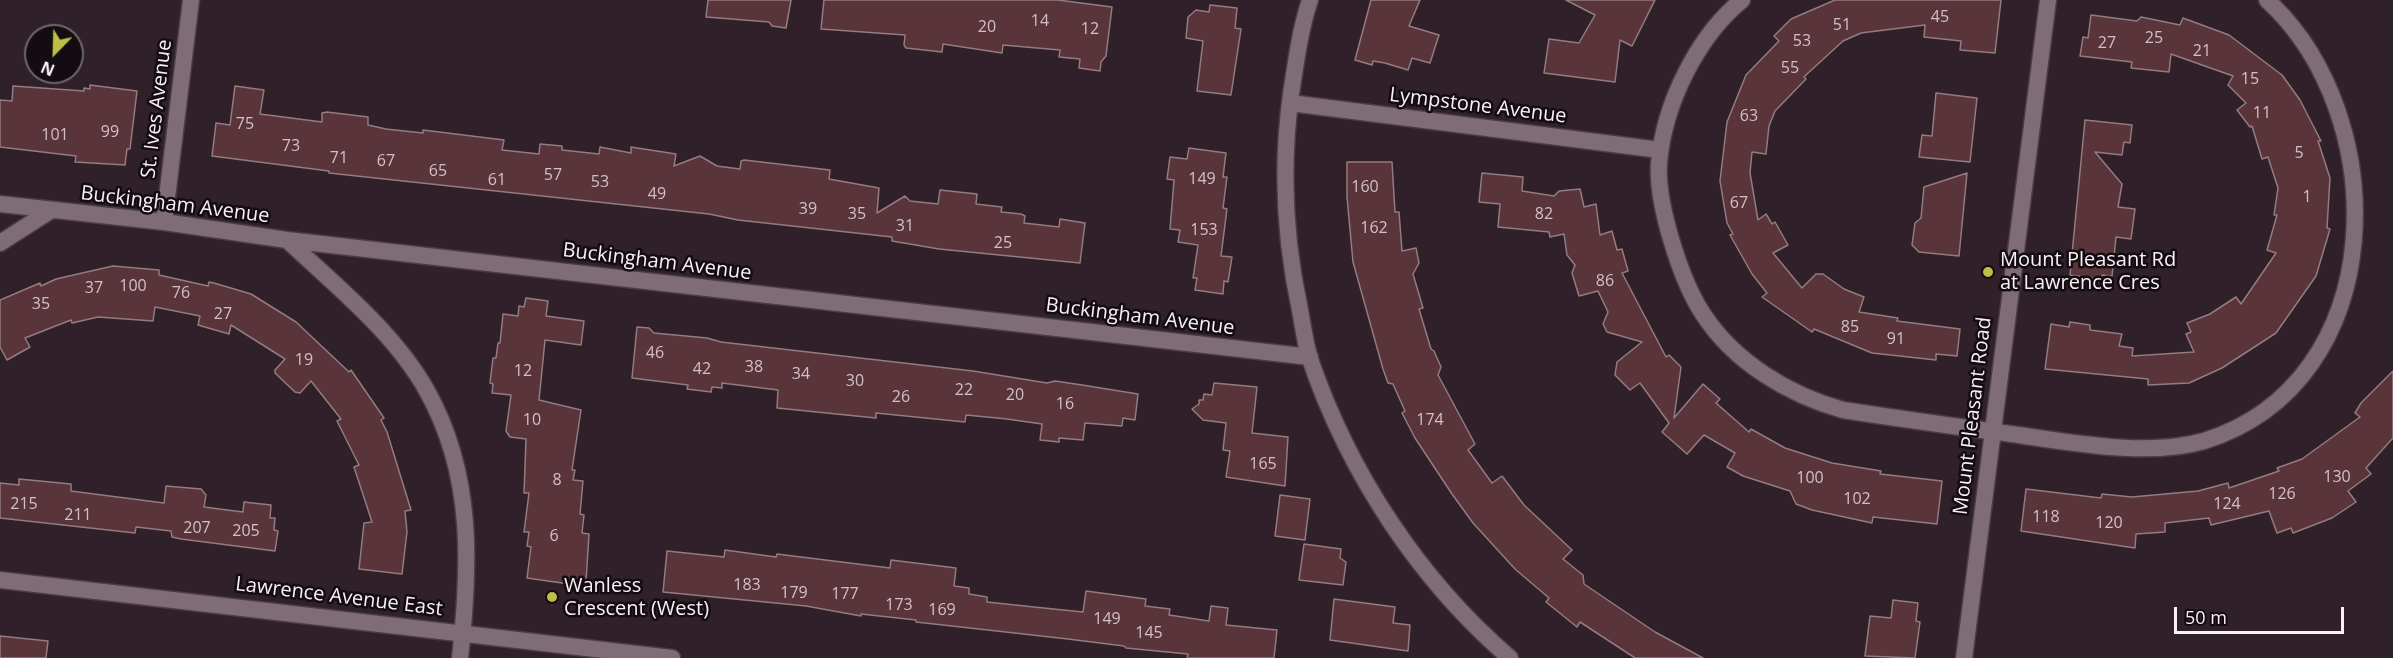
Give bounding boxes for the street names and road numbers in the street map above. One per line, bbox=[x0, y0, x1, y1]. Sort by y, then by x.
street label: St. Ives Avenue bbox=[137, 38, 177, 180]
street label: Lympstone Avenue bbox=[1388, 83, 1568, 129]
street label: Buckingham Avenue bbox=[79, 182, 271, 228]
street label: Buckingham Avenue bbox=[561, 239, 753, 285]
street label: Buckingham Avenue bbox=[1044, 294, 1236, 340]
street label: Mount Pleasant Road bbox=[1949, 316, 1997, 516]
street label: Lawrence Avenue East bbox=[234, 572, 444, 622]

